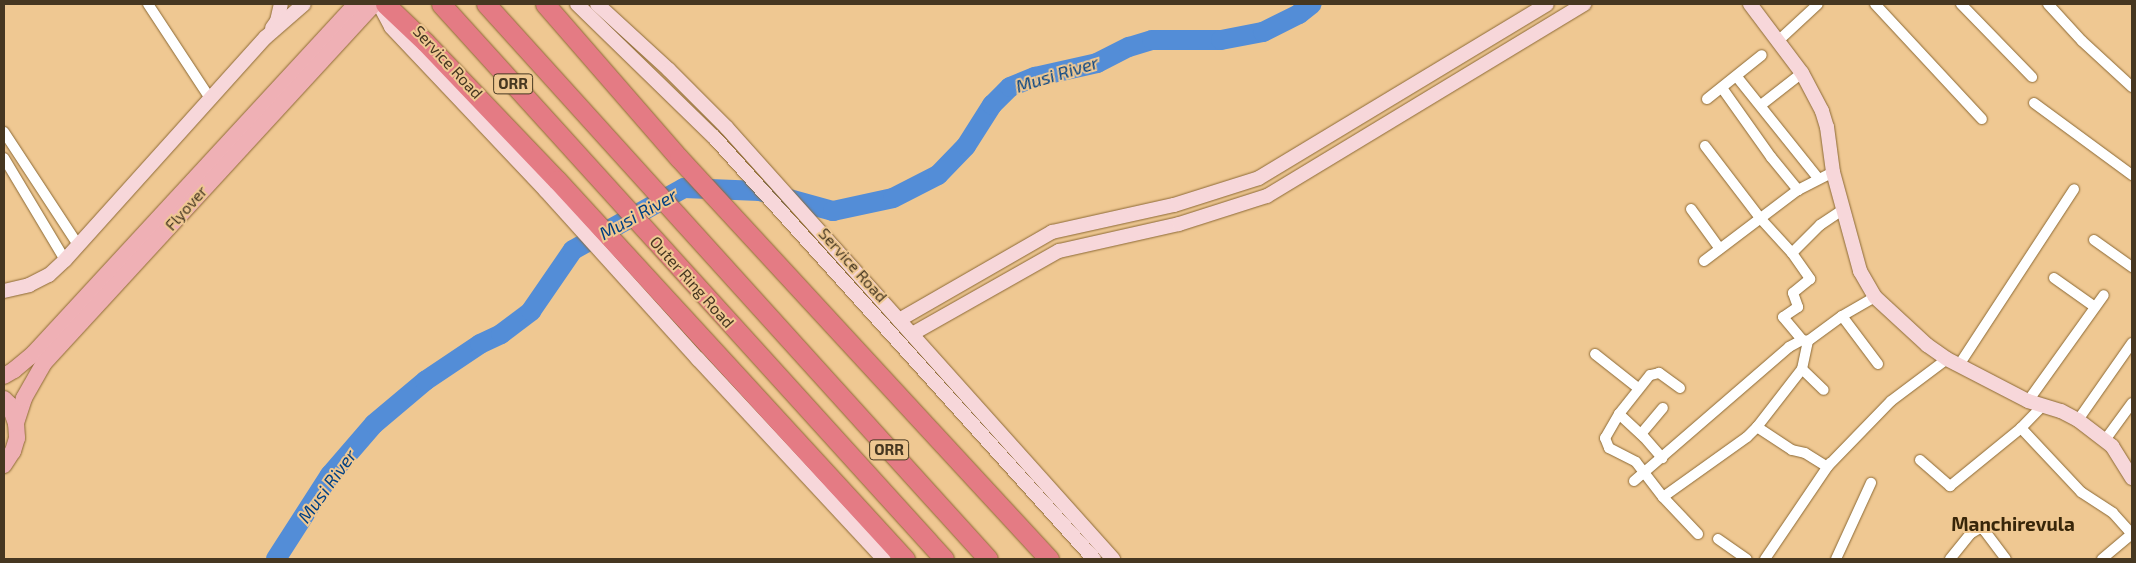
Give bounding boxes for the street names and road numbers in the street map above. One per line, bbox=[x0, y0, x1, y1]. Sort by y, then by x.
street label: Service Road bbox=[409, 21, 487, 103]
road number: ORR bbox=[493, 72, 533, 96]
street label: Flyover bbox=[161, 182, 211, 234]
street label: Service Road bbox=[815, 224, 891, 306]
street label: Outer Ring Road bbox=[646, 232, 738, 332]
road number: ORR bbox=[869, 438, 909, 462]

